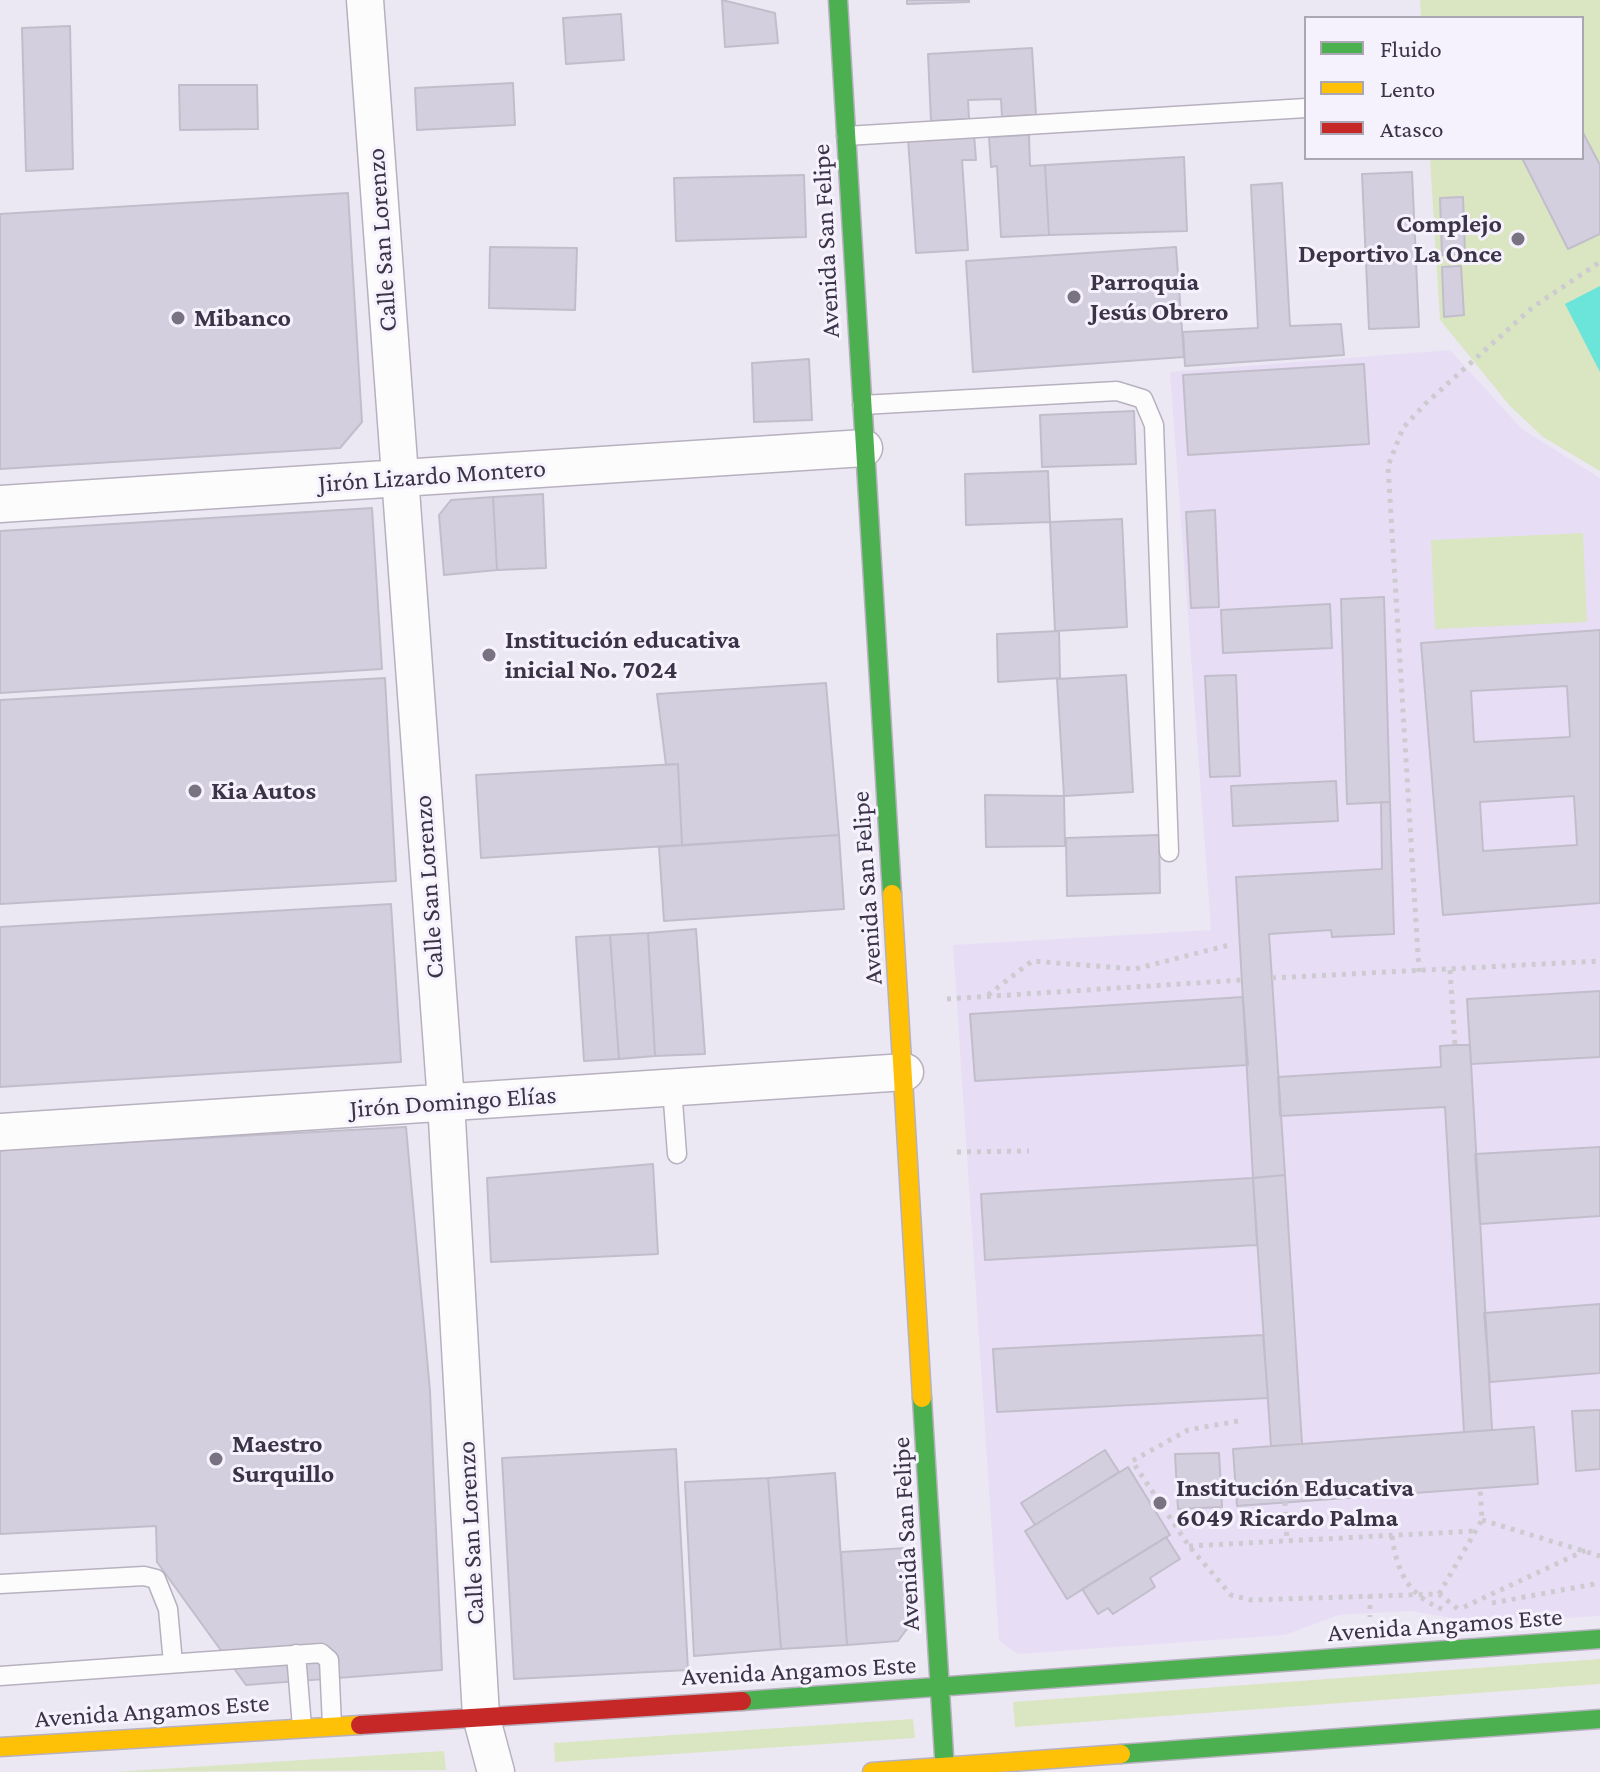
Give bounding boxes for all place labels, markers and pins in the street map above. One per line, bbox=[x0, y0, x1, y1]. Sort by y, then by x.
place label: Complejo Deportivo La Once bbox=[1298, 208, 1502, 270]
marker: Complejo Deportivo La Once bbox=[1509, 230, 1527, 248]
place label: Parroquia Jesús Obrero bbox=[1090, 266, 1229, 328]
marker: Parroquia Jesús Obrero bbox=[1065, 288, 1083, 306]
place label: Mibanco bbox=[194, 302, 291, 334]
marker: Mibanco bbox=[169, 309, 187, 327]
place label: Institución educativa inicial No. 7024 bbox=[505, 624, 740, 686]
marker: Institución educativa inicial No. 7024 bbox=[480, 646, 498, 664]
place label: Kia Autos bbox=[211, 775, 316, 807]
marker: Kia Autos bbox=[186, 782, 204, 800]
place label: Maestro Surquillo bbox=[232, 1428, 334, 1490]
marker: Maestro Surquillo bbox=[207, 1450, 225, 1468]
place label: Institución Educativa 6049 Ricardo Palma bbox=[1176, 1472, 1414, 1534]
marker: Institución Educativa 6049 Ricardo Palma bbox=[1151, 1494, 1169, 1512]

